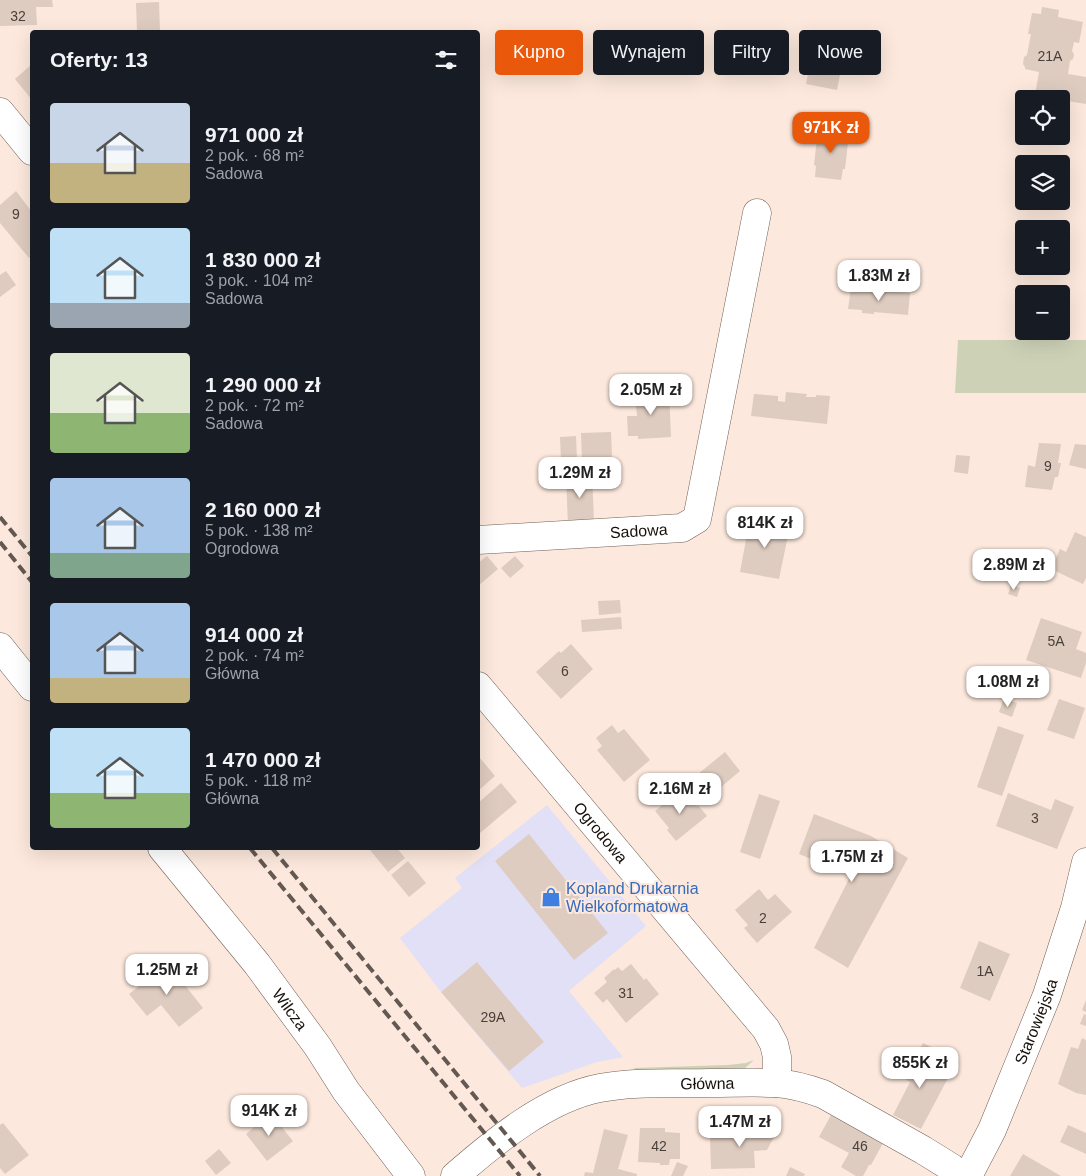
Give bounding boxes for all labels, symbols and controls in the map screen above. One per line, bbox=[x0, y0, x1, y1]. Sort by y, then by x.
house number: 32 bbox=[10, 8, 26, 24]
chip: Kupno bbox=[495, 30, 583, 75]
chip: Wynajem bbox=[593, 30, 704, 75]
chip: Filtry bbox=[714, 30, 789, 75]
chip: Nowe bbox=[799, 30, 881, 75]
icon: filters bbox=[432, 46, 460, 74]
text: Oferty: 13 bbox=[50, 48, 148, 71]
house number: 21A bbox=[1038, 48, 1063, 64]
map controls bbox=[1015, 90, 1070, 340]
button: locate bbox=[1015, 90, 1070, 145]
pin: 971K zł bbox=[785, 112, 877, 154]
text: 971K zł bbox=[803, 119, 859, 136]
icon: home bbox=[90, 123, 150, 183]
text: 971 000 zł bbox=[205, 123, 303, 146]
text: 2 pok. · 68 m² bbox=[205, 147, 304, 164]
button: layers bbox=[1015, 155, 1070, 210]
text: Sadowa bbox=[205, 165, 263, 182]
house number: 9 bbox=[12, 206, 20, 222]
button: + bbox=[1015, 220, 1070, 275]
icon: home bbox=[90, 248, 150, 308]
text: 1 830 000 zł bbox=[205, 248, 321, 271]
pin: 1.83M zł bbox=[827, 260, 931, 302]
text: 1.83M zł bbox=[848, 267, 910, 284]
text: 3 pok. · 104 m² bbox=[205, 272, 313, 289]
button: − bbox=[1015, 285, 1070, 340]
text: Sadowa bbox=[205, 290, 263, 307]
icon: home bbox=[90, 373, 150, 433]
text: 1 290 000 zł bbox=[205, 373, 321, 396]
pin: 2.05M zł bbox=[599, 374, 703, 416]
text: 2.05M zł bbox=[620, 381, 682, 398]
text: 2 pok. · 72 m² bbox=[205, 397, 304, 414]
text: Sadowa bbox=[205, 415, 263, 432]
pin: 1.29M zł bbox=[528, 456, 632, 499]
house number: 9 bbox=[1044, 458, 1052, 474]
text: 1.29M zł bbox=[549, 464, 611, 481]
icon: home bbox=[90, 498, 150, 558]
text: 2 160 000 zł bbox=[205, 498, 321, 521]
pin: 814K zł bbox=[719, 506, 811, 549]
text: 814K zł bbox=[737, 514, 793, 531]
street label: Sadowa bbox=[609, 520, 668, 541]
text: 5 pok. · 138 m² bbox=[205, 522, 313, 539]
text: Ogrodowa bbox=[205, 540, 279, 557]
pin: 2.89M zł bbox=[962, 548, 1066, 591]
text: 2.89M zł bbox=[983, 556, 1045, 573]
icon: home bbox=[90, 623, 150, 683]
text: 914 000 zł bbox=[205, 623, 303, 646]
house number: 5A bbox=[1047, 633, 1065, 649]
text: 2 pok. · 74 m² bbox=[205, 647, 304, 664]
house number: 6 bbox=[561, 663, 569, 679]
text: Główna bbox=[205, 665, 259, 682]
pin: 1.08M zł bbox=[956, 666, 1060, 708]
text: 1.08M zł bbox=[977, 673, 1039, 690]
icon: home bbox=[90, 748, 150, 808]
text: 1 470 000 zł bbox=[205, 748, 321, 771]
text: 5 pok. · 118 m² bbox=[205, 772, 311, 789]
pin: 2.16M zł bbox=[628, 772, 732, 815]
text: 2.16M zł bbox=[649, 780, 711, 797]
text: Główna bbox=[205, 790, 259, 807]
street label: Ogrodowa bbox=[571, 799, 631, 866]
house number: 3 bbox=[1031, 810, 1039, 826]
pin: 1.75M zł bbox=[800, 840, 904, 883]
text: 1.75M zł bbox=[821, 848, 883, 865]
place label: Kopland Drukarnia Wielkoformatowa bbox=[566, 880, 699, 915]
shop icon: Kopland Drukarnia Wielkoformatowa bbox=[540, 886, 562, 908]
house number: 2 bbox=[759, 910, 767, 926]
pin: 1.25M zł bbox=[115, 954, 219, 996]
text: 1.25M zł bbox=[136, 961, 198, 978]
house number: 1A bbox=[976, 963, 994, 979]
street label: Starowiejska bbox=[1011, 976, 1060, 1067]
street label: Wilcza bbox=[269, 985, 311, 1033]
house number: 31 bbox=[618, 985, 634, 1001]
house number: 29A bbox=[481, 1009, 506, 1025]
pin: 855K zł bbox=[874, 1046, 966, 1089]
text: 855K zł bbox=[892, 1054, 948, 1071]
street label: Główna bbox=[680, 1074, 735, 1092]
pin: 914K zł bbox=[223, 1094, 315, 1137]
text: 914K zł bbox=[241, 1102, 297, 1119]
pin: 1.47M zł bbox=[688, 1106, 792, 1148]
text: 1.47M zł bbox=[709, 1113, 771, 1130]
house number: 42 bbox=[651, 1138, 667, 1154]
house number: 46 bbox=[852, 1138, 868, 1154]

